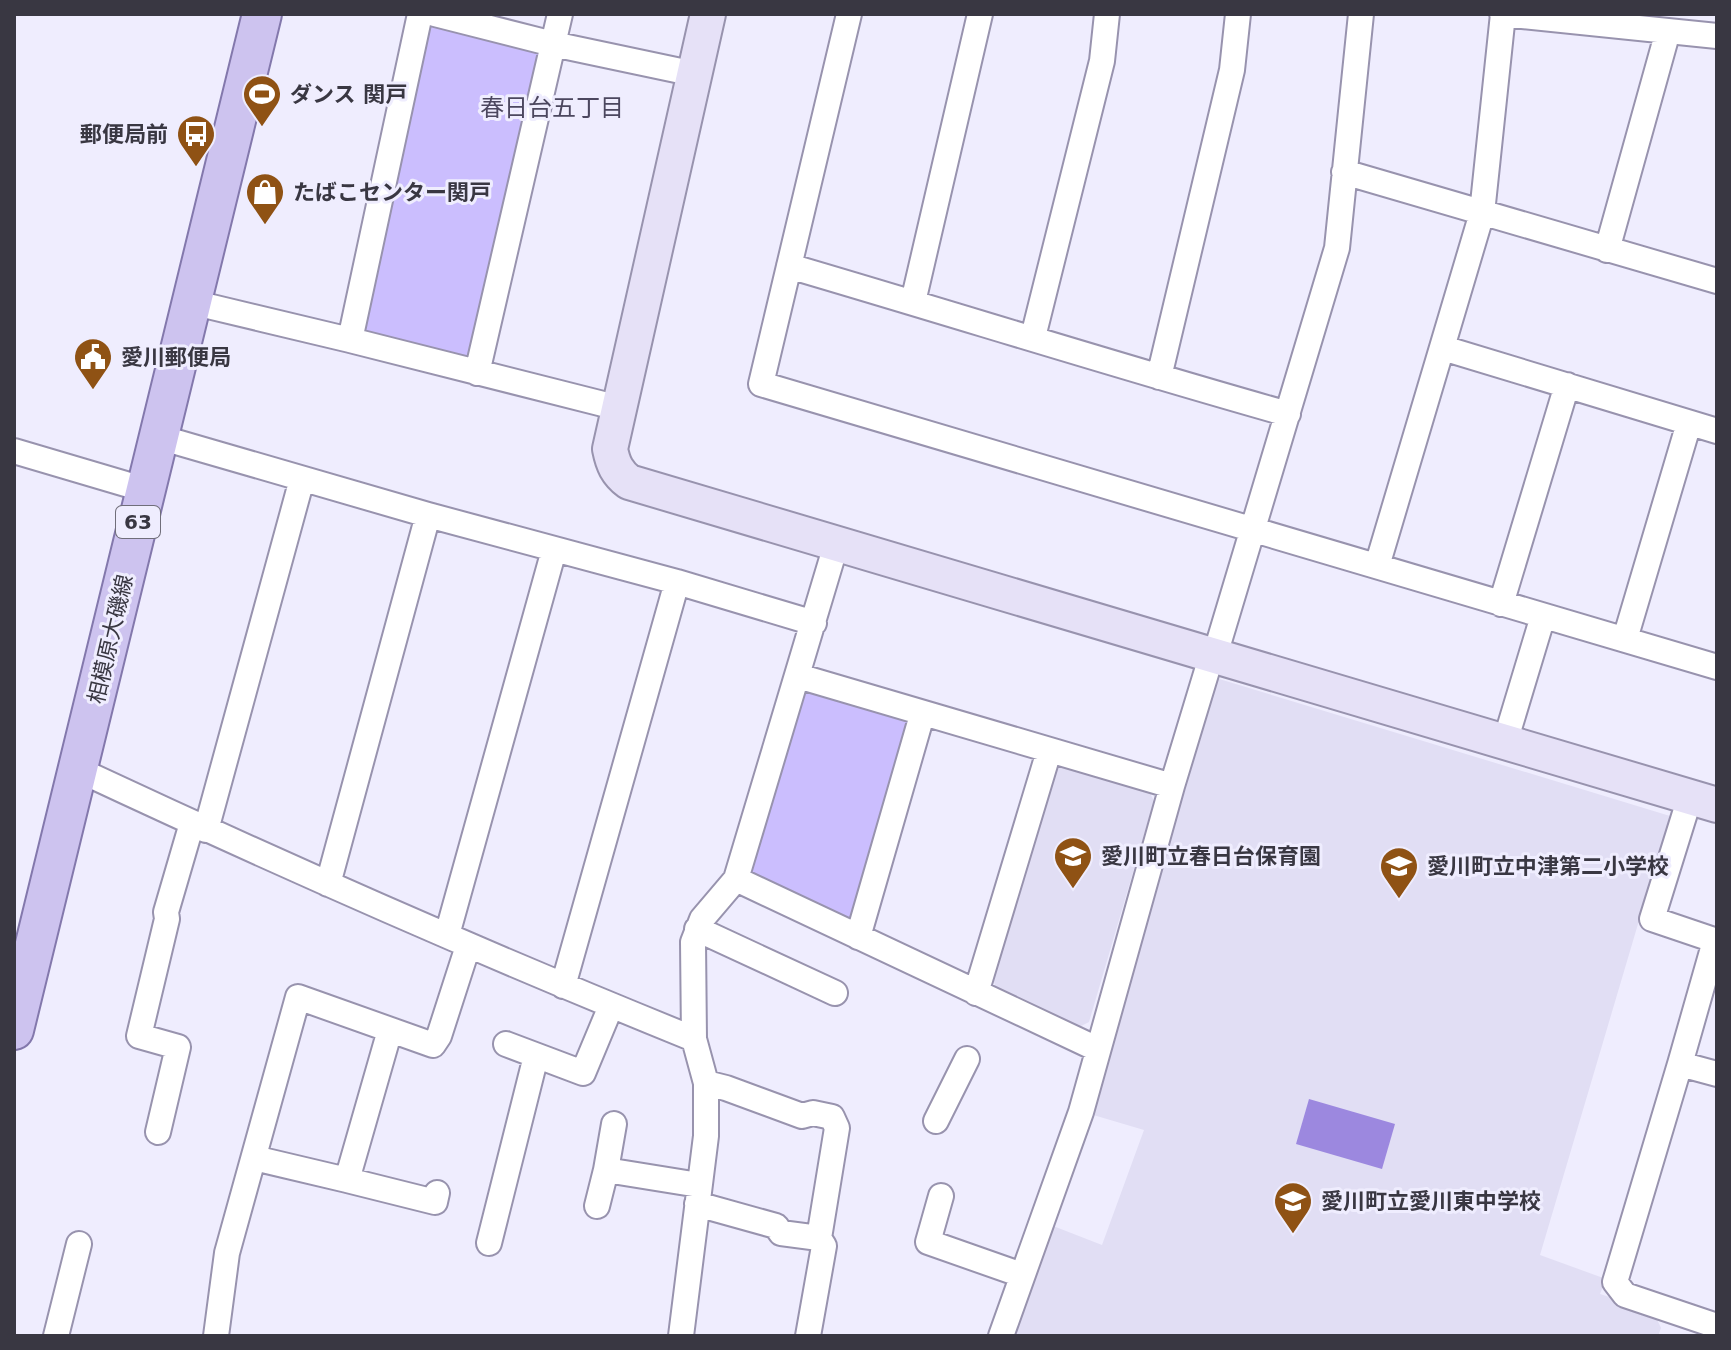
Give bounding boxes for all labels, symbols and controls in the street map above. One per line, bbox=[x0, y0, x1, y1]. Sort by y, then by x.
sports icon: ダンス 関戸 bbox=[241, 73, 283, 128]
place label: ダンス 関戸 bbox=[290, 82, 407, 107]
district label: 春日台五丁目 bbox=[480, 94, 624, 122]
bus stop icon: 郵便局前 bbox=[175, 113, 217, 168]
place label: 郵便局前 bbox=[80, 122, 168, 147]
shop icon: たばこセンター関戸 bbox=[244, 171, 286, 226]
place label: たばこセンター関戸 bbox=[293, 180, 491, 205]
public building icon: 愛川郵便局 bbox=[72, 336, 114, 391]
place label: 愛川郵便局 bbox=[121, 345, 231, 370]
road number: 63 bbox=[116, 506, 160, 538]
street label: 相模原大磯線 bbox=[83, 572, 138, 706]
school or university icon: 愛川町立春日台保育園 bbox=[1052, 835, 1094, 890]
place label: 愛川町立春日台保育園 bbox=[1101, 844, 1321, 869]
school or university icon: 愛川町立中津第二小学校 bbox=[1378, 845, 1420, 900]
place label: 愛川町立中津第二小学校 bbox=[1427, 854, 1669, 879]
school or university icon: 愛川町立愛川東中学校 bbox=[1272, 1180, 1314, 1235]
place label: 愛川町立愛川東中学校 bbox=[1321, 1189, 1541, 1214]

